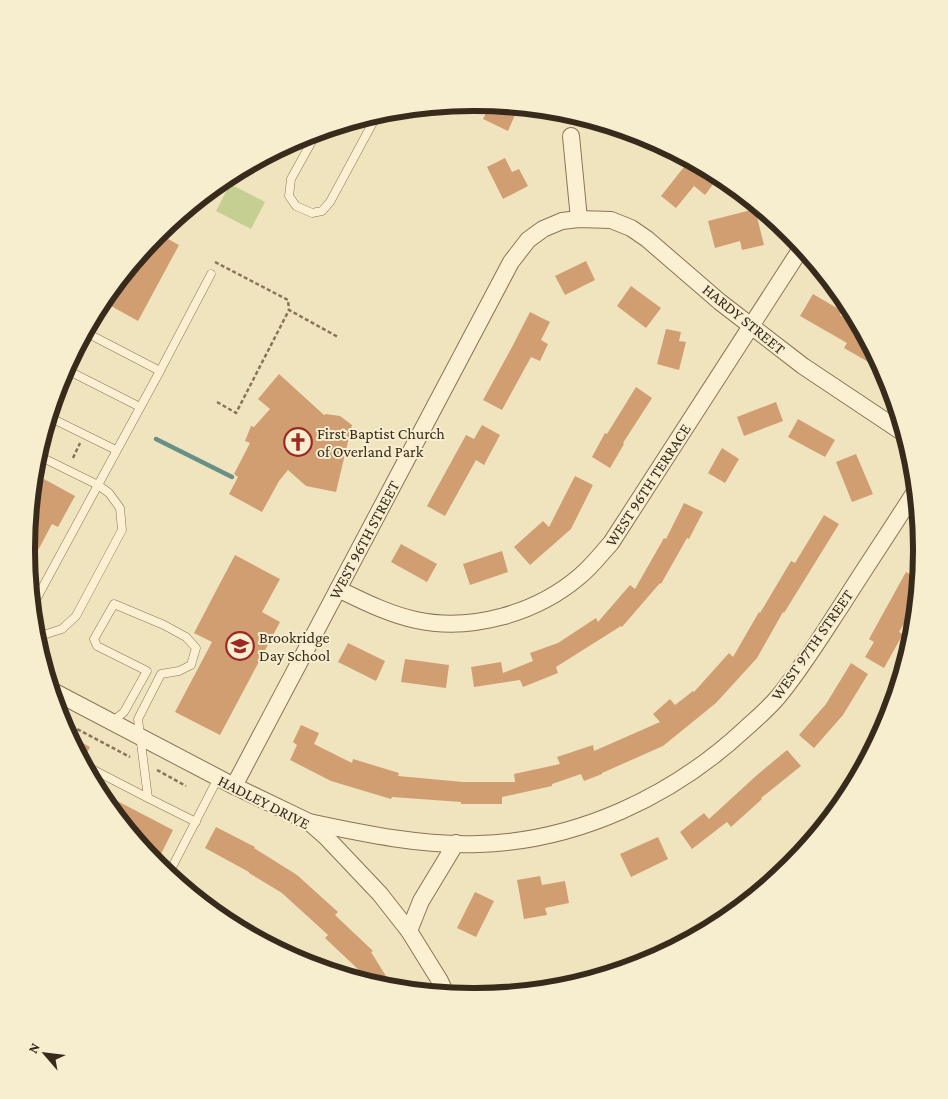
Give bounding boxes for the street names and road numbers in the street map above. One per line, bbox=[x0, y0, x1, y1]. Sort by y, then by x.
street label: HARDY STREET bbox=[699, 281, 789, 358]
street label: WEST 96TH TERRACE bbox=[602, 420, 694, 549]
street label: WEST 96TH STREET bbox=[326, 478, 403, 602]
street label: WEST 97TH STREET bbox=[767, 586, 857, 704]
street label: HADLEY DRIVE bbox=[215, 772, 313, 832]

